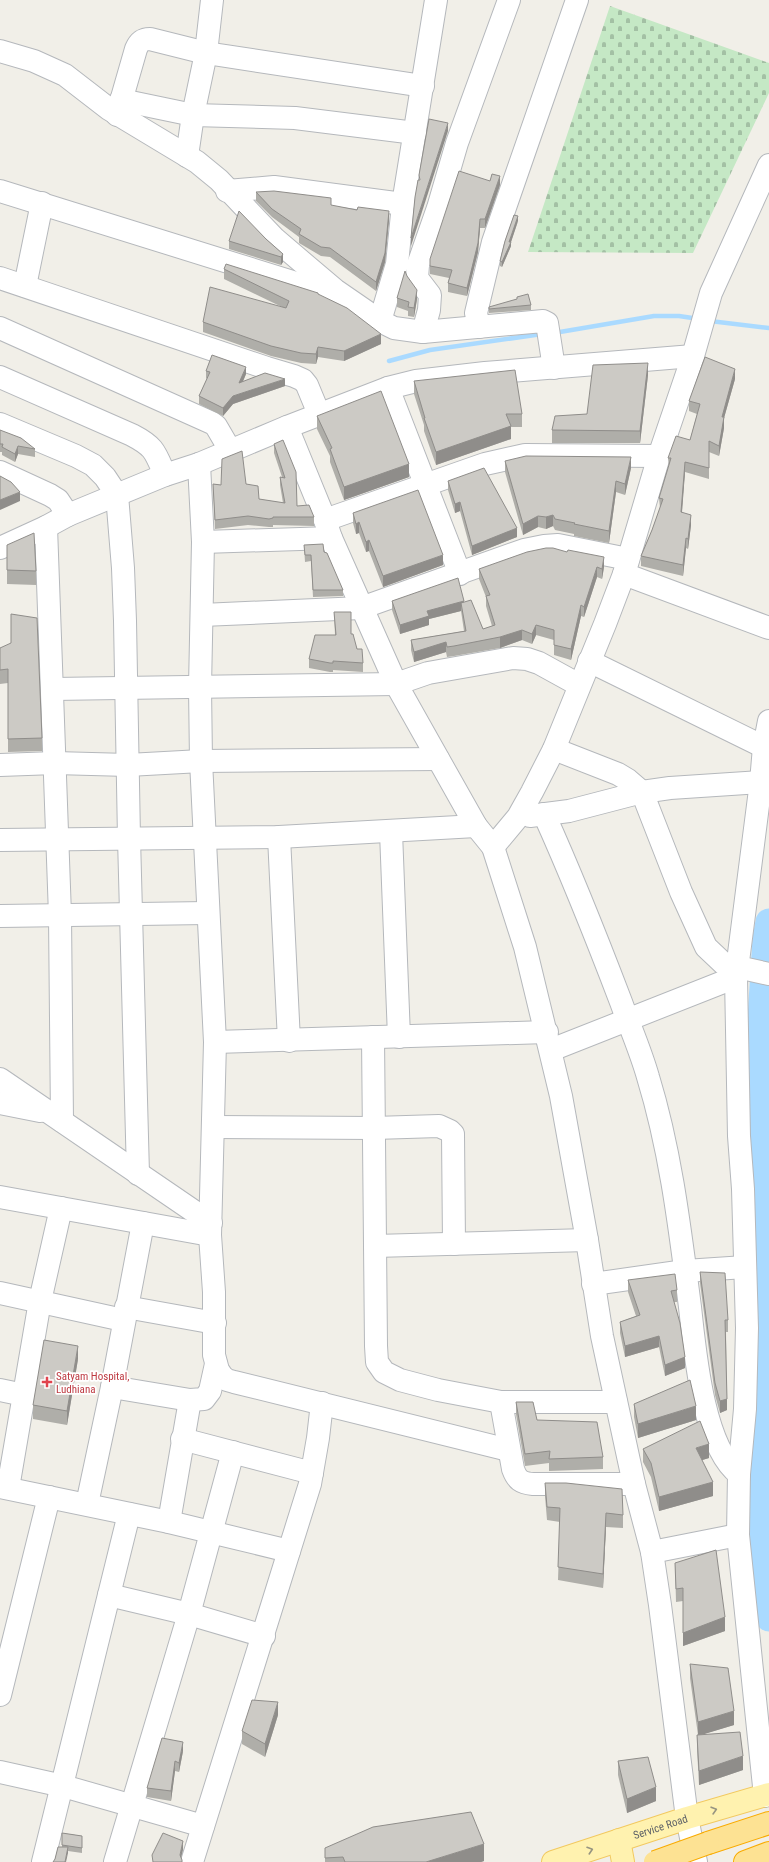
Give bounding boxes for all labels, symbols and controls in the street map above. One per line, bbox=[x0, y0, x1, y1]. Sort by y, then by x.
place label: Satyam Hospital, Ludhiana bbox=[56, 1370, 129, 1396]
marker: Satyam Hospital, Ludhiana bbox=[41, 1376, 53, 1388]
one-way arrow bbox=[711, 1806, 718, 1815]
street label: Service Road bbox=[632, 1812, 689, 1842]
one-way arrow bbox=[587, 1846, 594, 1855]

